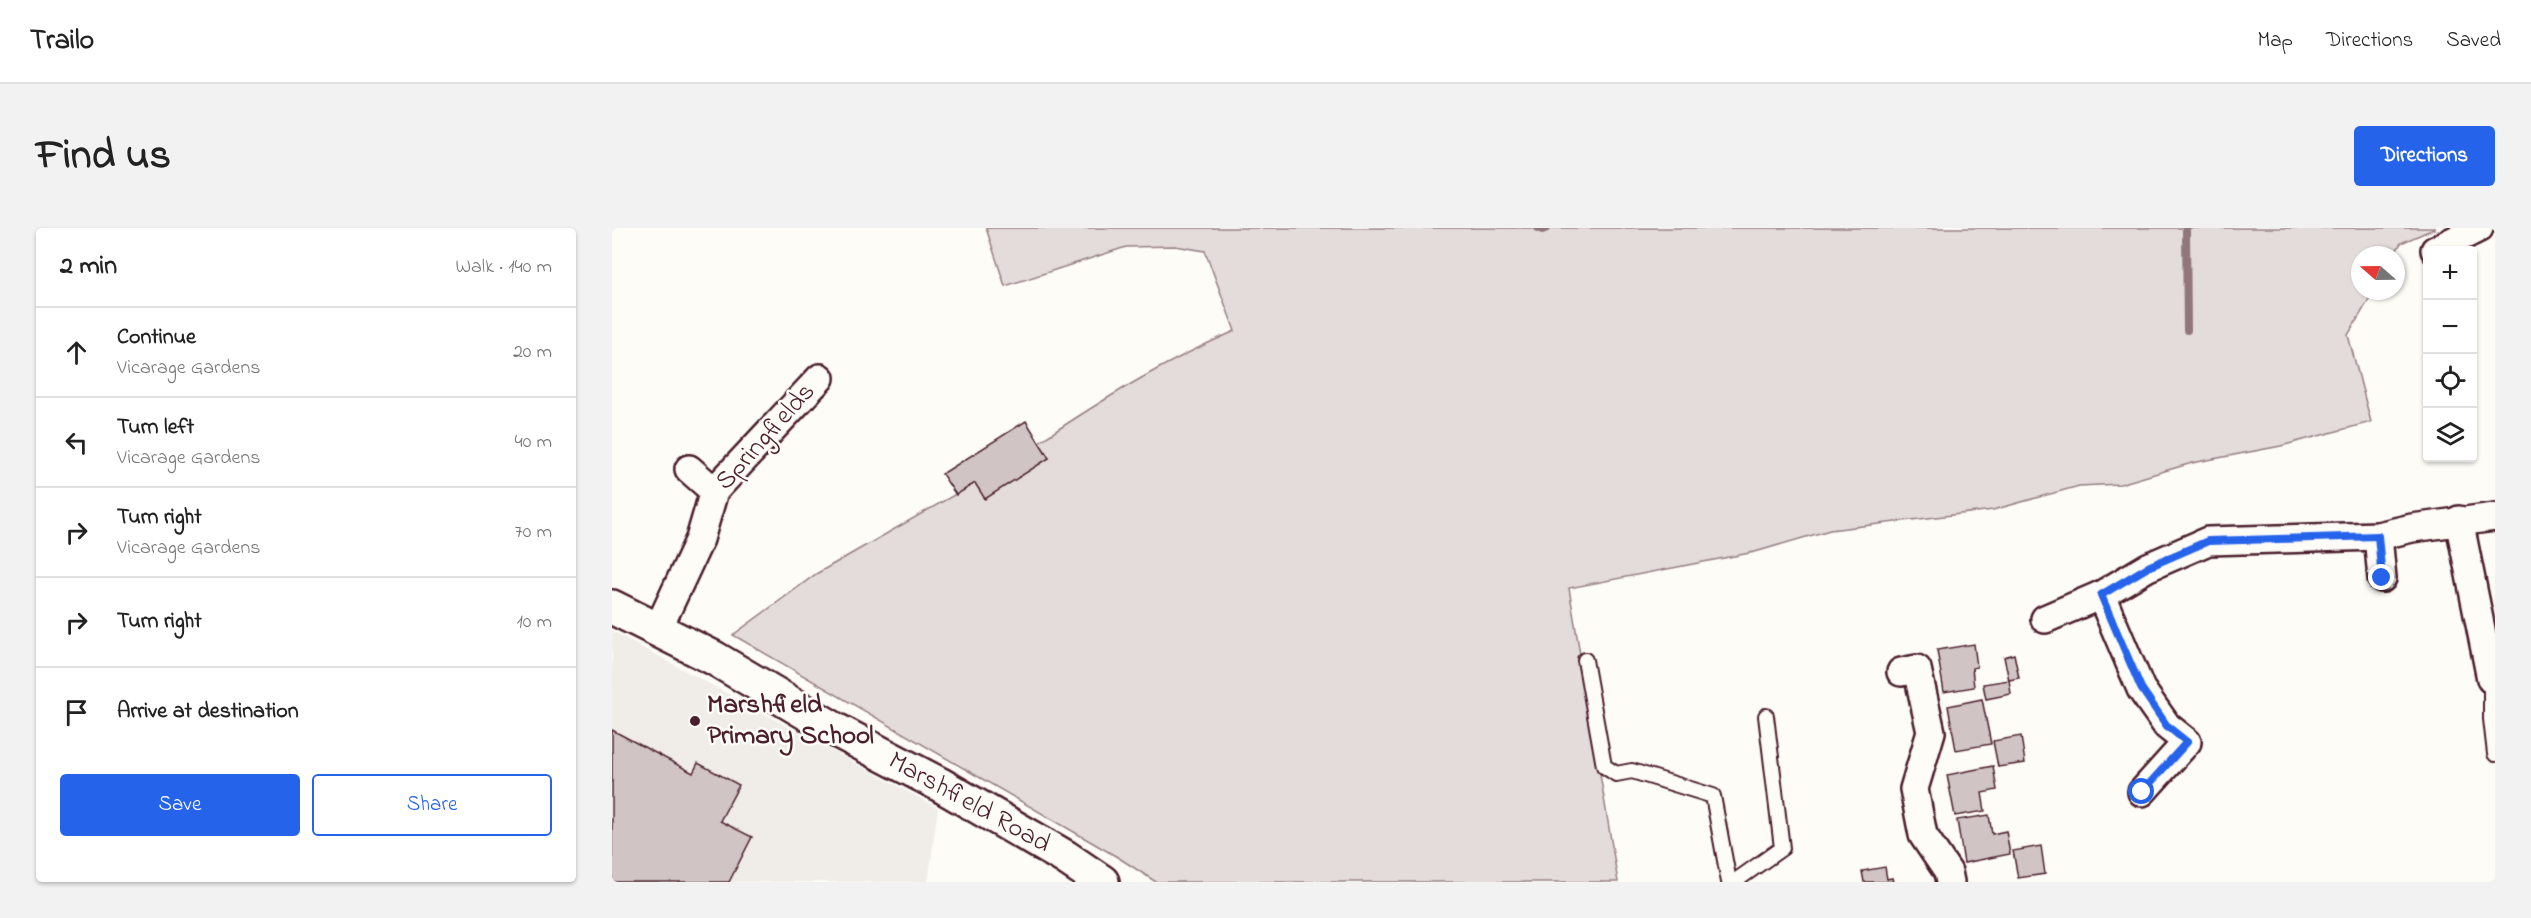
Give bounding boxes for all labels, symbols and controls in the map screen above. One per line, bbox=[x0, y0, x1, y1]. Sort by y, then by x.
text: Trailo bbox=[30, 21, 94, 62]
text: Map bbox=[2257, 26, 2293, 56]
text: Directions bbox=[2326, 26, 2413, 56]
text: Saved bbox=[2446, 26, 2501, 56]
text: Find us bbox=[36, 126, 171, 187]
button: Directions bbox=[2354, 126, 2495, 186]
north arrow bbox=[2351, 246, 2405, 300]
map controls bbox=[2423, 246, 2477, 462]
button: + bbox=[2423, 246, 2477, 300]
text: 2 min bbox=[60, 248, 117, 286]
text: Walk · 140 m bbox=[456, 253, 552, 282]
button: − bbox=[2423, 300, 2477, 354]
text: Continue bbox=[117, 322, 196, 354]
icon: ahead bbox=[60, 336, 93, 369]
text: 20 m bbox=[513, 338, 552, 367]
text: Vicarage Gardens bbox=[117, 354, 260, 383]
button: locate bbox=[2423, 354, 2477, 408]
street label: Springfields bbox=[707, 374, 825, 500]
button: layers bbox=[2423, 408, 2477, 462]
text: Turn left bbox=[117, 412, 194, 444]
icon: left bbox=[60, 426, 93, 459]
text: 40 m bbox=[515, 428, 552, 457]
text: Vicarage Gardens bbox=[117, 444, 260, 473]
text: Turn right bbox=[117, 502, 202, 534]
icon: right bbox=[60, 516, 93, 549]
text: 70 m bbox=[515, 518, 552, 547]
text: Vicarage Gardens bbox=[117, 534, 260, 563]
route end bbox=[2368, 564, 2394, 590]
icon: right bbox=[60, 606, 93, 639]
text: Turn right bbox=[117, 606, 202, 638]
text: 10 m bbox=[516, 608, 552, 637]
place label: Marshfield Primary School bbox=[707, 686, 874, 756]
icon: arrive bbox=[60, 696, 93, 729]
text: Arrive at destination bbox=[117, 696, 299, 728]
marker: Marshfield Primary School bbox=[688, 714, 702, 728]
street label: Marshfield Road bbox=[881, 742, 1057, 864]
button: Save bbox=[60, 774, 300, 836]
button: Share bbox=[312, 774, 552, 836]
route start bbox=[2128, 778, 2154, 804]

